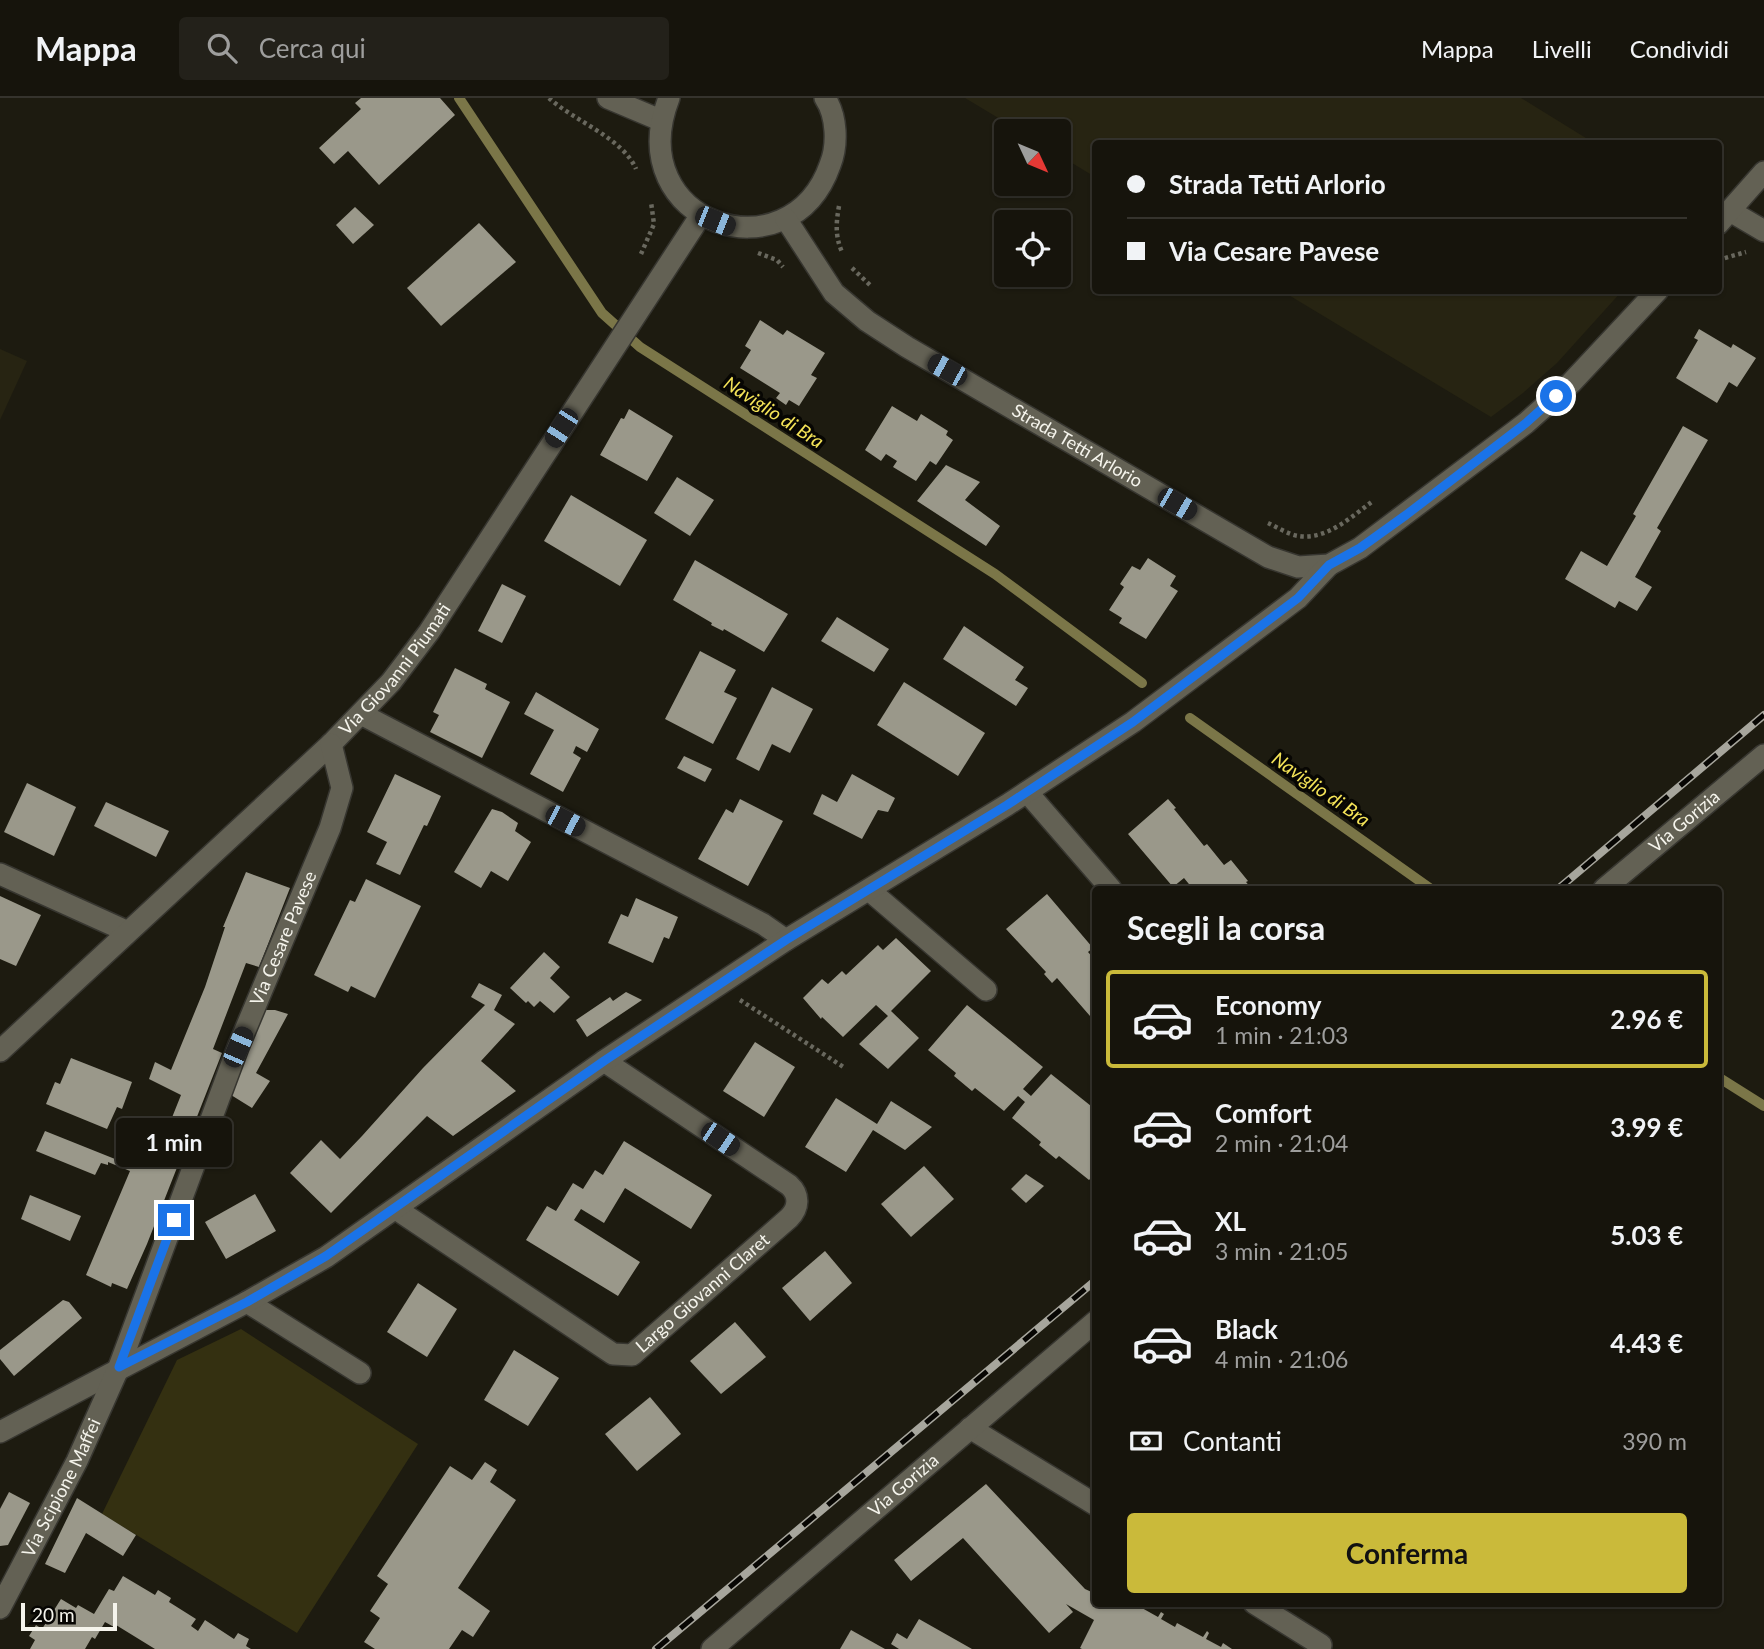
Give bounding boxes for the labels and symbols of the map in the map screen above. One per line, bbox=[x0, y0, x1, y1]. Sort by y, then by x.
north arrow bbox=[994, 119, 1071, 196]
car bbox=[692, 203, 739, 239]
car bbox=[924, 351, 971, 389]
water label: Naviglio di Bra bbox=[720, 371, 828, 452]
route start bbox=[1540, 380, 1572, 412]
street label: Strada Tetti Arlorio bbox=[1008, 399, 1147, 492]
car bbox=[541, 405, 582, 451]
car bbox=[1154, 484, 1201, 524]
street label: Via Giovanni Piumati bbox=[334, 599, 455, 739]
water label: Naviglio di Bra bbox=[1268, 746, 1375, 831]
street label: Via Gorizia bbox=[1644, 785, 1724, 857]
car bbox=[542, 802, 589, 840]
street label: Via Cesare Pavese bbox=[245, 868, 321, 1009]
car bbox=[221, 1024, 256, 1070]
callout: 1 min bbox=[116, 1118, 232, 1168]
car bbox=[697, 1119, 744, 1159]
route end bbox=[158, 1204, 190, 1236]
street label: Largo Giovanni Claret bbox=[631, 1228, 774, 1357]
street label: Via Scipione Maffei bbox=[17, 1415, 105, 1561]
street label: Via Gorizia bbox=[863, 1448, 943, 1521]
scale bar bbox=[21, 1600, 117, 1632]

